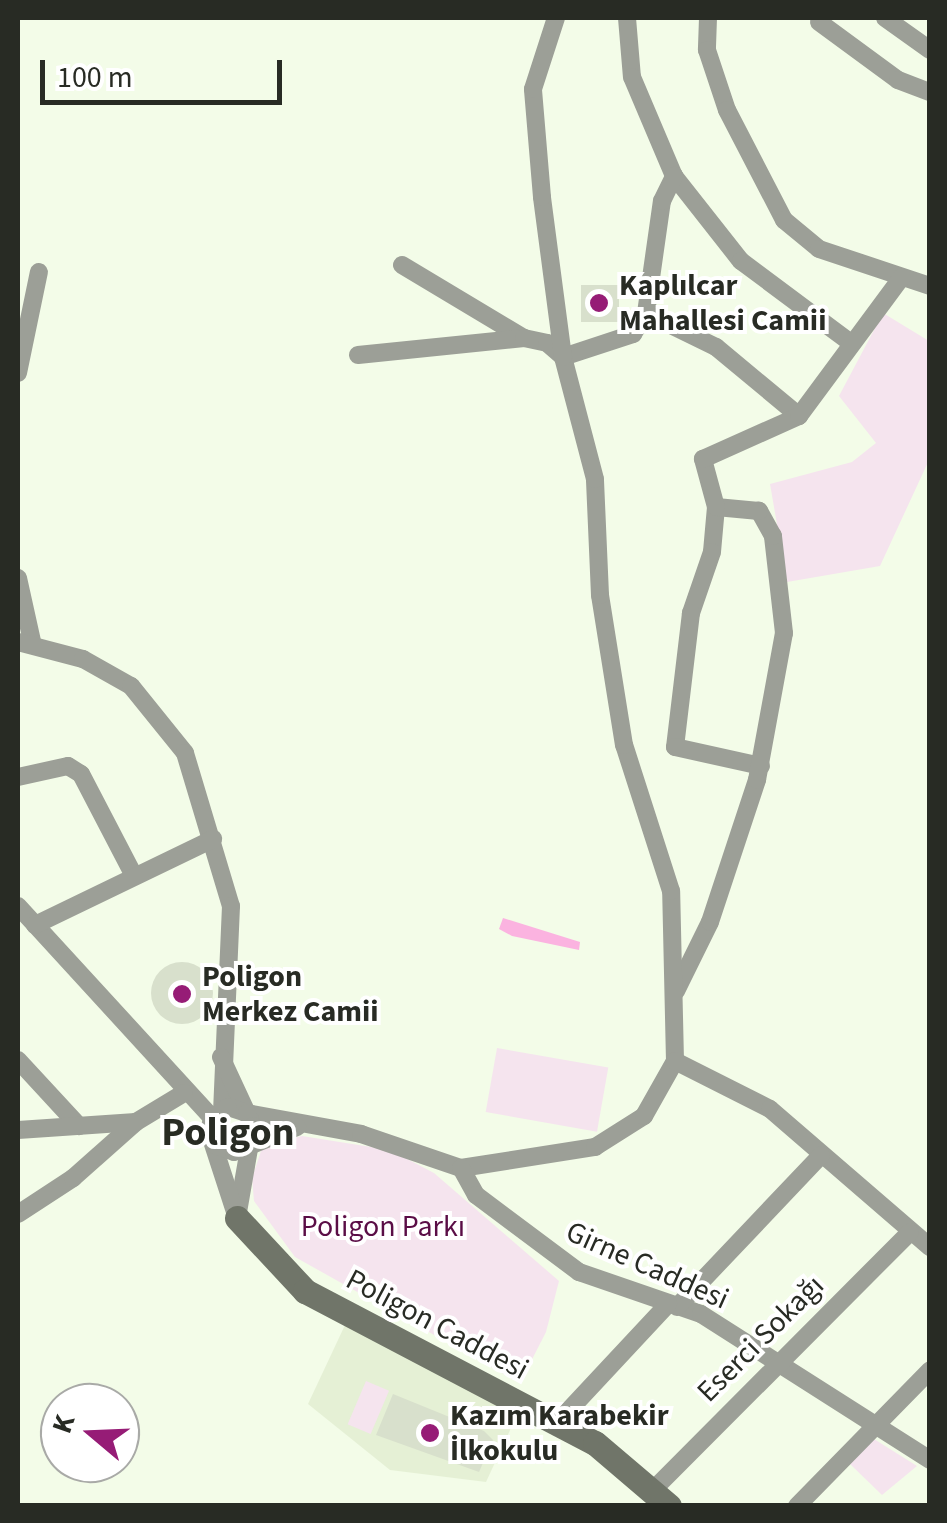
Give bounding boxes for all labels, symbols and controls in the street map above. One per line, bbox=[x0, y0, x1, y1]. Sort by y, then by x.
scale bar bbox=[45, 40, 288, 102]
text: 100 m bbox=[57, 56, 133, 99]
place label: Kaplılcar Mahallesi Camii bbox=[619, 268, 826, 338]
marker: Kaplılcar Mahallesi Camii bbox=[588, 292, 610, 314]
place label: Poligon Merkez Camii bbox=[202, 959, 379, 1030]
marker: Poligon Merkez Camii bbox=[171, 983, 193, 1005]
district label: Poligon bbox=[161, 1109, 295, 1157]
park label: Poligon Parkı bbox=[301, 1209, 465, 1245]
street label: Girne Caddesi bbox=[560, 1214, 734, 1318]
street label: Poligon Caddesi bbox=[340, 1262, 534, 1388]
street label: Eserci Sokağı bbox=[690, 1268, 832, 1410]
north arrow bbox=[40, 1383, 140, 1483]
place label: Kazım Karabekir İlkokulu bbox=[450, 1398, 669, 1468]
text: K bbox=[42, 1409, 85, 1439]
marker: Kazım Karabekir İlkokulu bbox=[419, 1422, 441, 1444]

